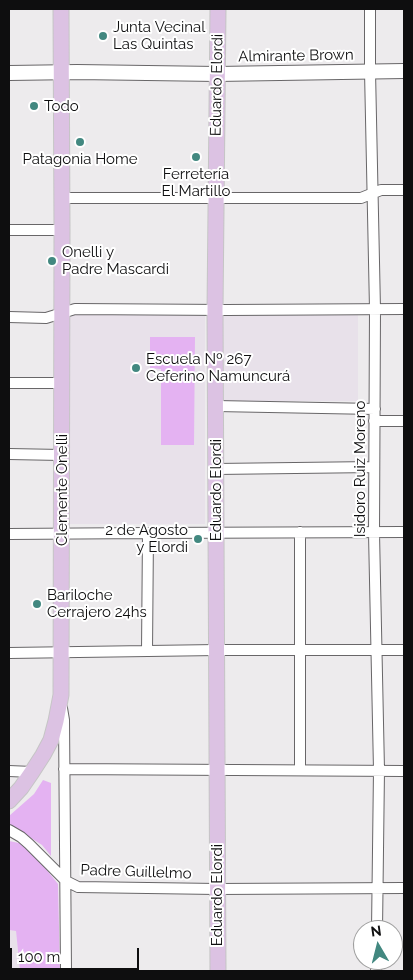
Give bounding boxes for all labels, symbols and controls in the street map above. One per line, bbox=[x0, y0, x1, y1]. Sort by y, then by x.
place label: Junta Vecinal Las Quintas bbox=[113, 18, 205, 53]
marker: Junta Vecinal Las Quintas bbox=[97, 30, 109, 42]
street label: Eduardo Elordi bbox=[207, 34, 227, 136]
street label: Almirante Brown bbox=[238, 46, 354, 66]
place label: Todo bbox=[44, 97, 79, 115]
marker: Todo bbox=[28, 100, 40, 112]
marker: Patagonia Home bbox=[74, 136, 86, 148]
place label: Patagonia Home bbox=[22, 150, 138, 168]
marker: Ferretería El Martillo bbox=[190, 151, 202, 163]
place label: Ferretería El Martillo bbox=[162, 165, 230, 200]
place label: Onelli y Padre Mascardi bbox=[62, 243, 169, 278]
marker: Onelli y Padre Mascardi bbox=[46, 255, 58, 267]
place label: Escuela Nº 267 Ceferino Namuncurá bbox=[146, 350, 290, 385]
marker: Escuela Nº 267 Ceferino Namuncurá bbox=[130, 362, 142, 374]
street label: Isidoro Ruiz Moreno bbox=[351, 401, 369, 537]
street label: Clemente Onelli bbox=[53, 434, 71, 546]
street label: Eduardo Elordi bbox=[207, 439, 225, 541]
place label: 2 de Agosto y Elordi bbox=[105, 521, 188, 556]
marker: 2 de Agosto y Elordi bbox=[192, 533, 204, 545]
place label: Bariloche Cerrajero 24hs bbox=[47, 586, 147, 621]
marker: Bariloche Cerrajero 24hs bbox=[31, 598, 43, 610]
street label: Eduardo Elordi bbox=[208, 844, 226, 946]
street label: Padre Guillelmo bbox=[80, 861, 192, 883]
north arrow bbox=[353, 920, 403, 970]
text: N bbox=[370, 922, 382, 940]
scale bar bbox=[12, 938, 141, 970]
text: 100 m bbox=[18, 948, 60, 966]

